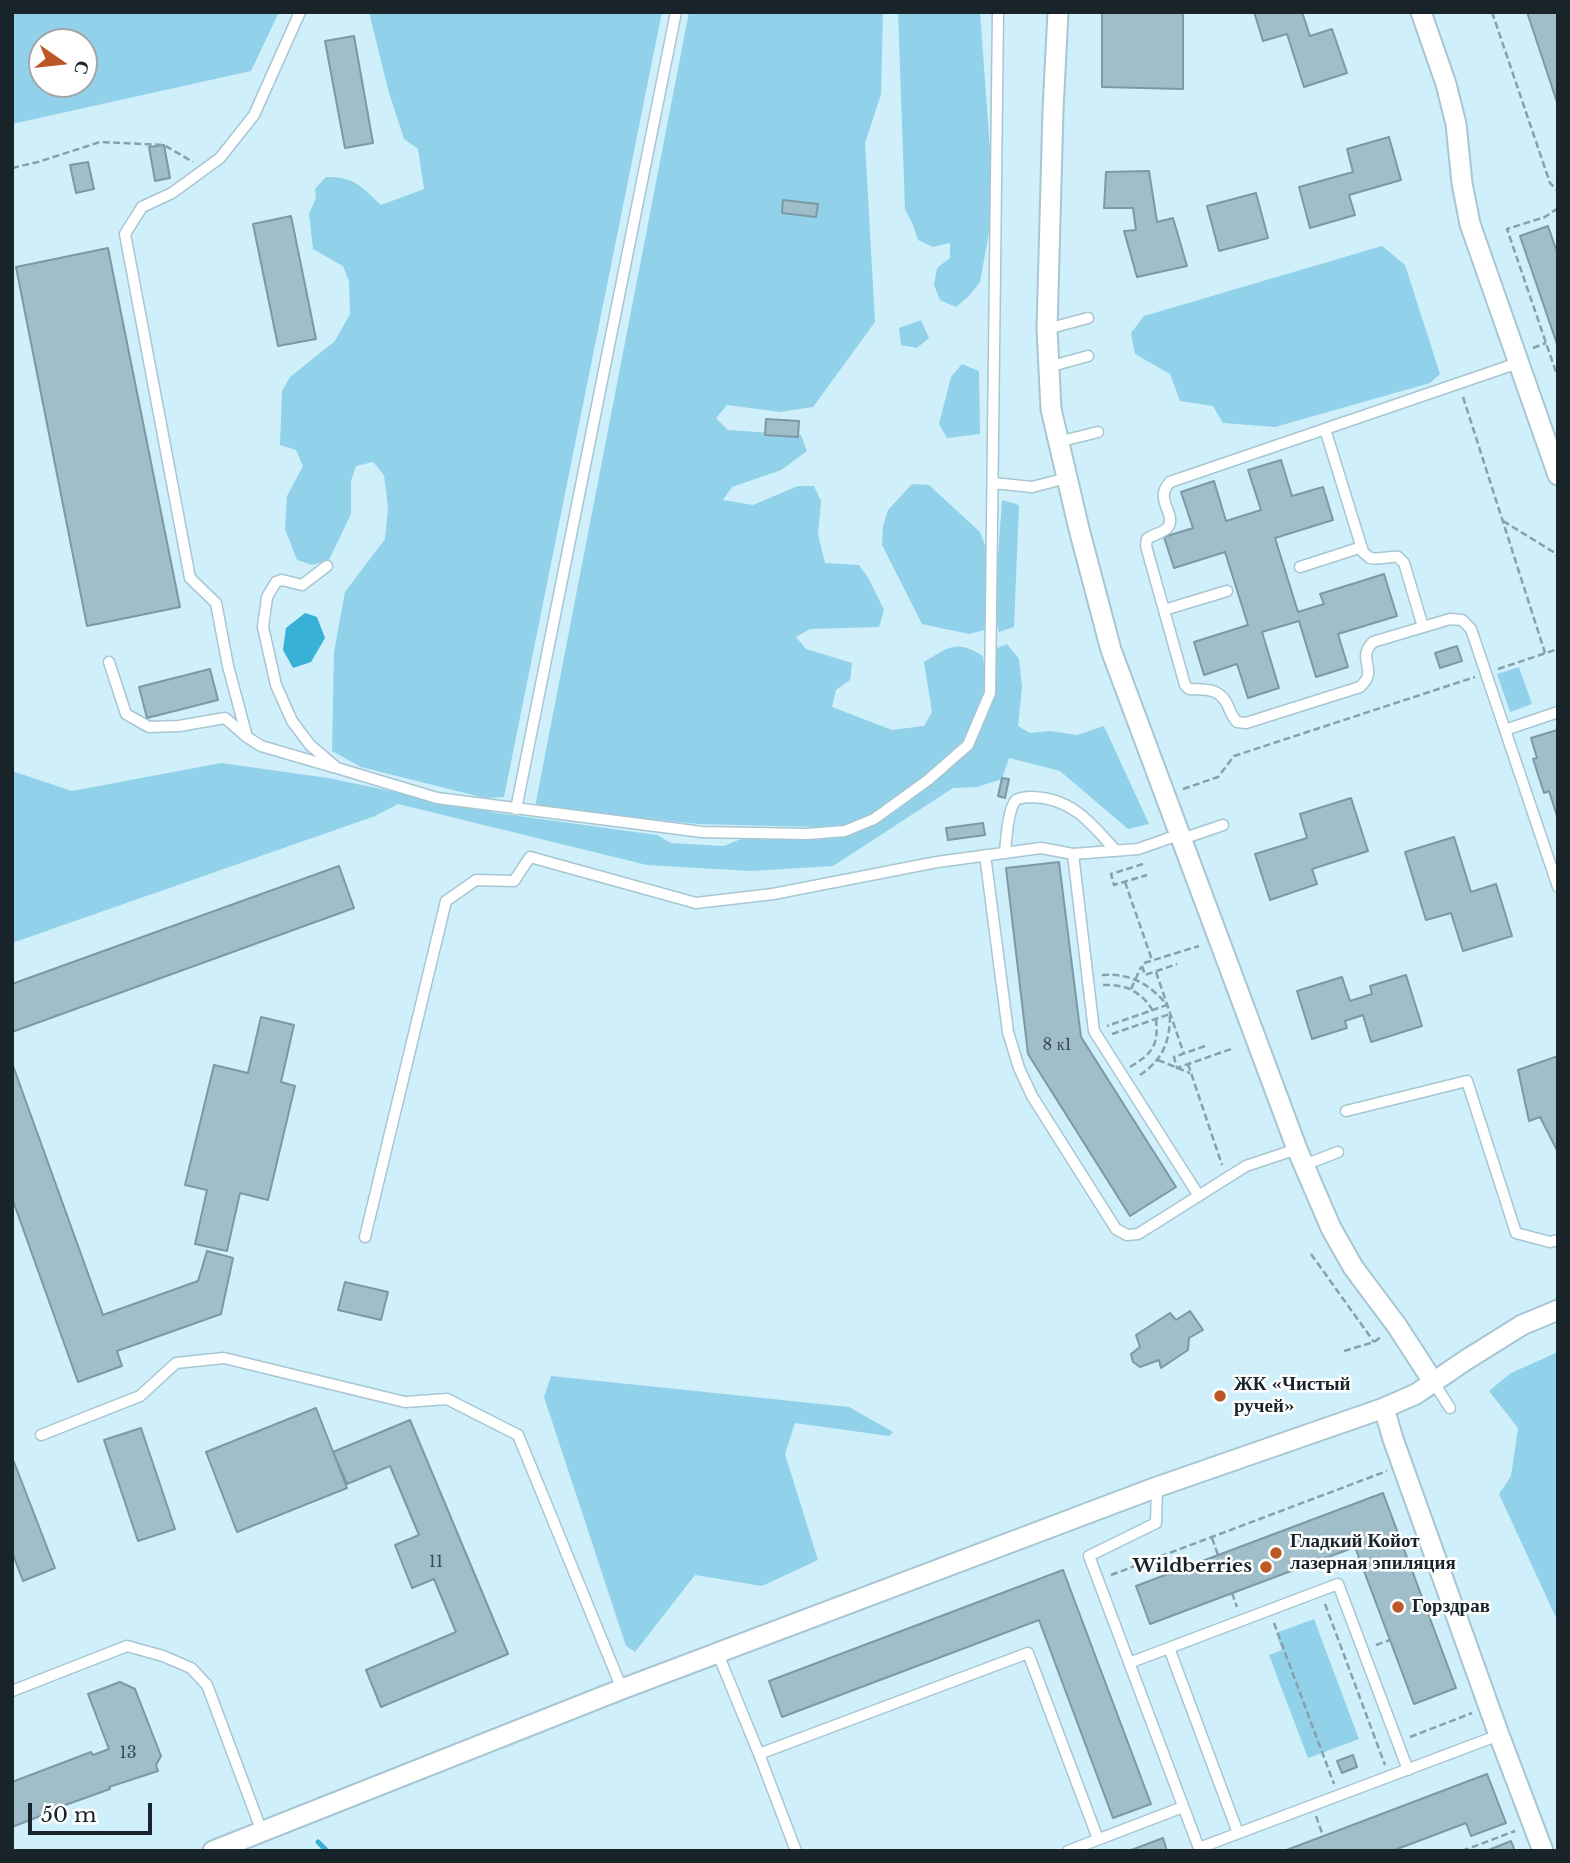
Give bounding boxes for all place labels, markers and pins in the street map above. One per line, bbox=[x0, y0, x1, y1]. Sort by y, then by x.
place label: ЖК «Чистый ручей» bbox=[1234, 1374, 1351, 1418]
marker: ЖК «Чистый ручей» bbox=[1212, 1388, 1228, 1404]
place label: Гладкий Койот лазерная эпиляция bbox=[1290, 1531, 1456, 1575]
marker: Гладкий Койот лазерная эпиляция bbox=[1268, 1545, 1284, 1561]
place label: Wildberries bbox=[1132, 1556, 1252, 1578]
marker: Wildberries bbox=[1258, 1559, 1274, 1575]
place label: Горздрав bbox=[1412, 1596, 1490, 1618]
marker: Горздрав bbox=[1390, 1599, 1406, 1615]

